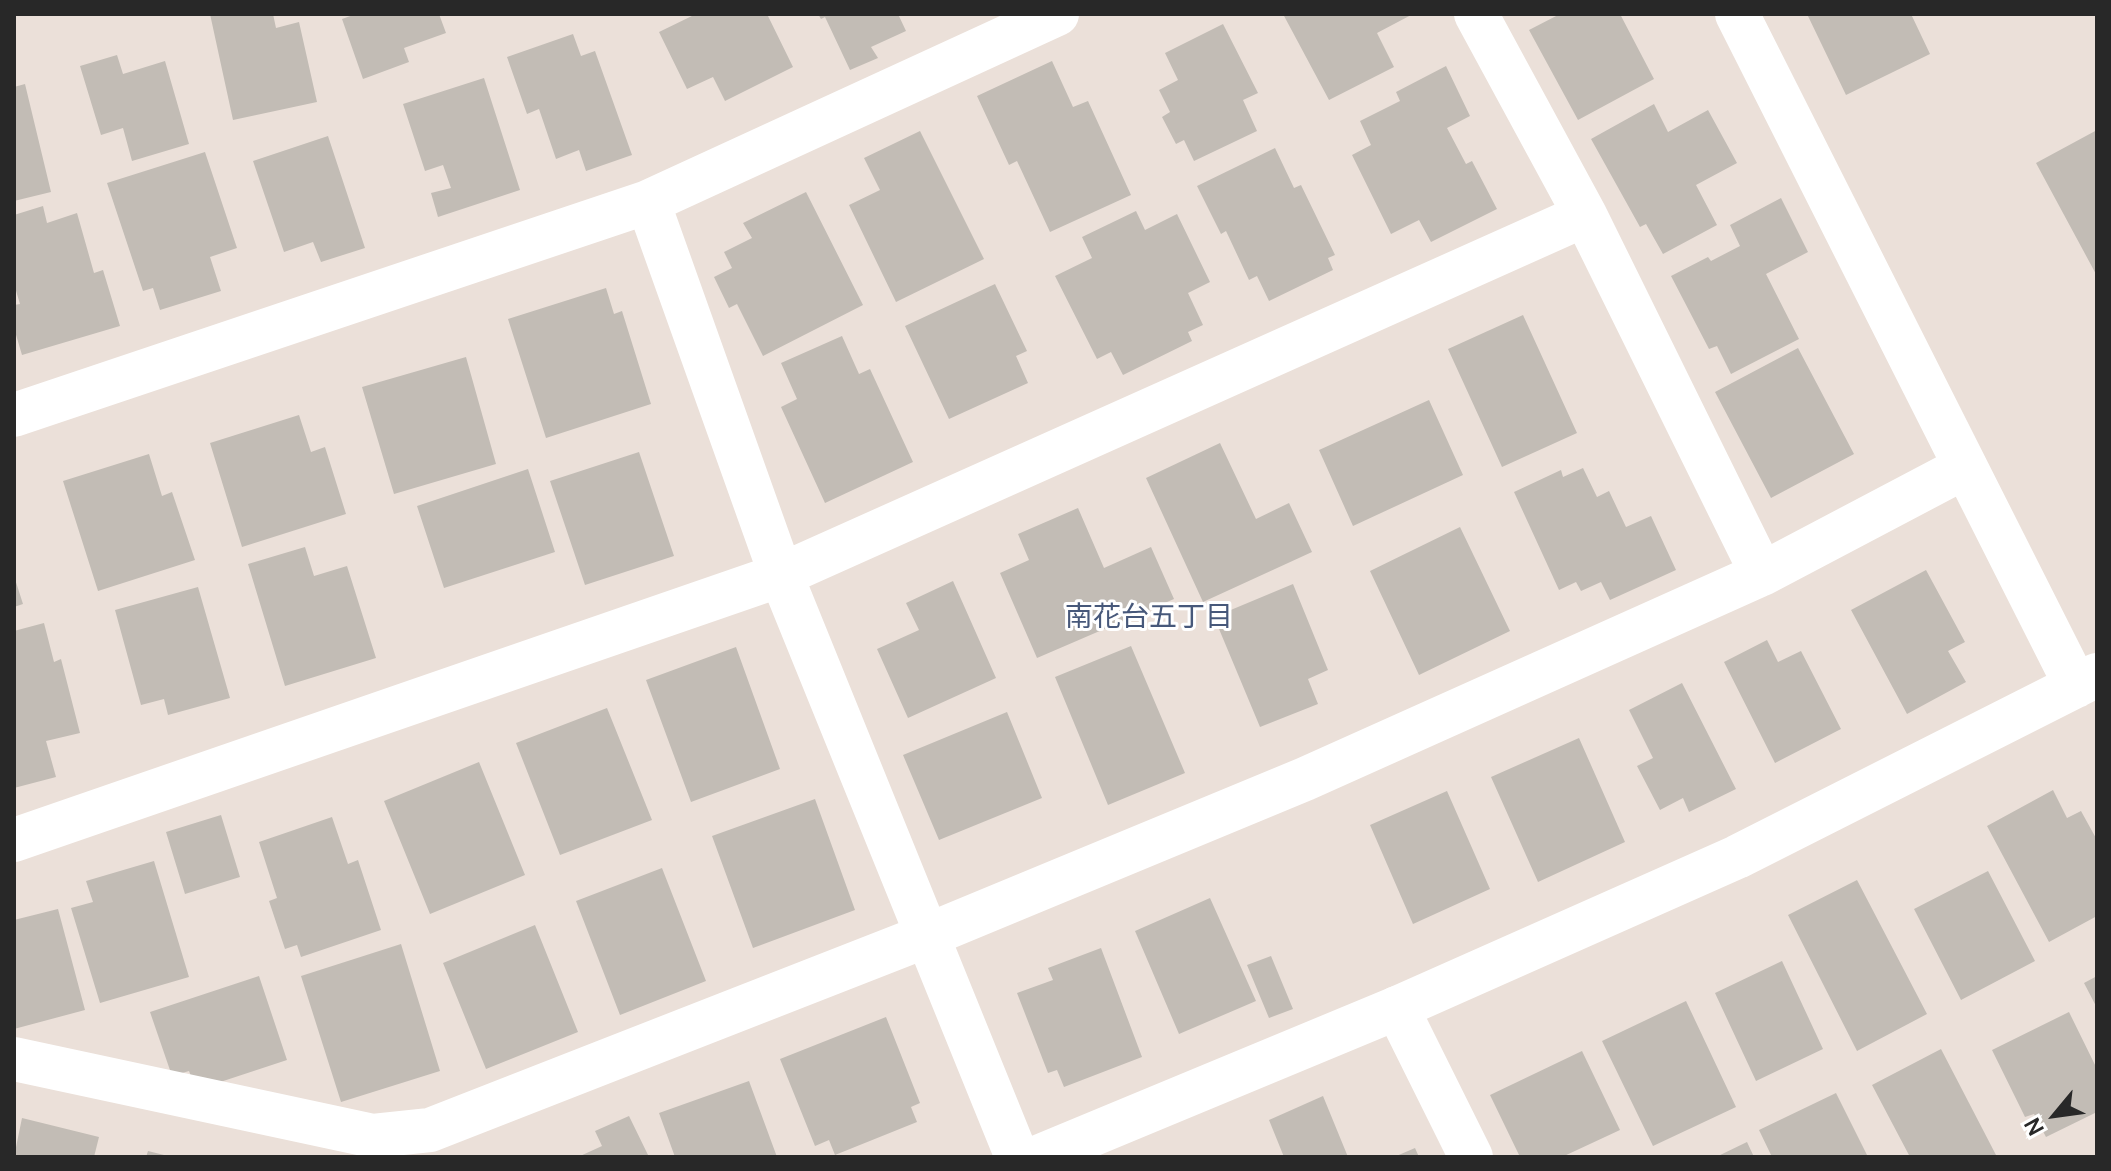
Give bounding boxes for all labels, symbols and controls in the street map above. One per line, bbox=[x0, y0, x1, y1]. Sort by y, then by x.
district label: 南花台五丁目 bbox=[1065, 601, 1233, 635]
north arrow bbox=[2015, 1075, 2095, 1155]
text: N bbox=[2017, 1112, 2051, 1141]

